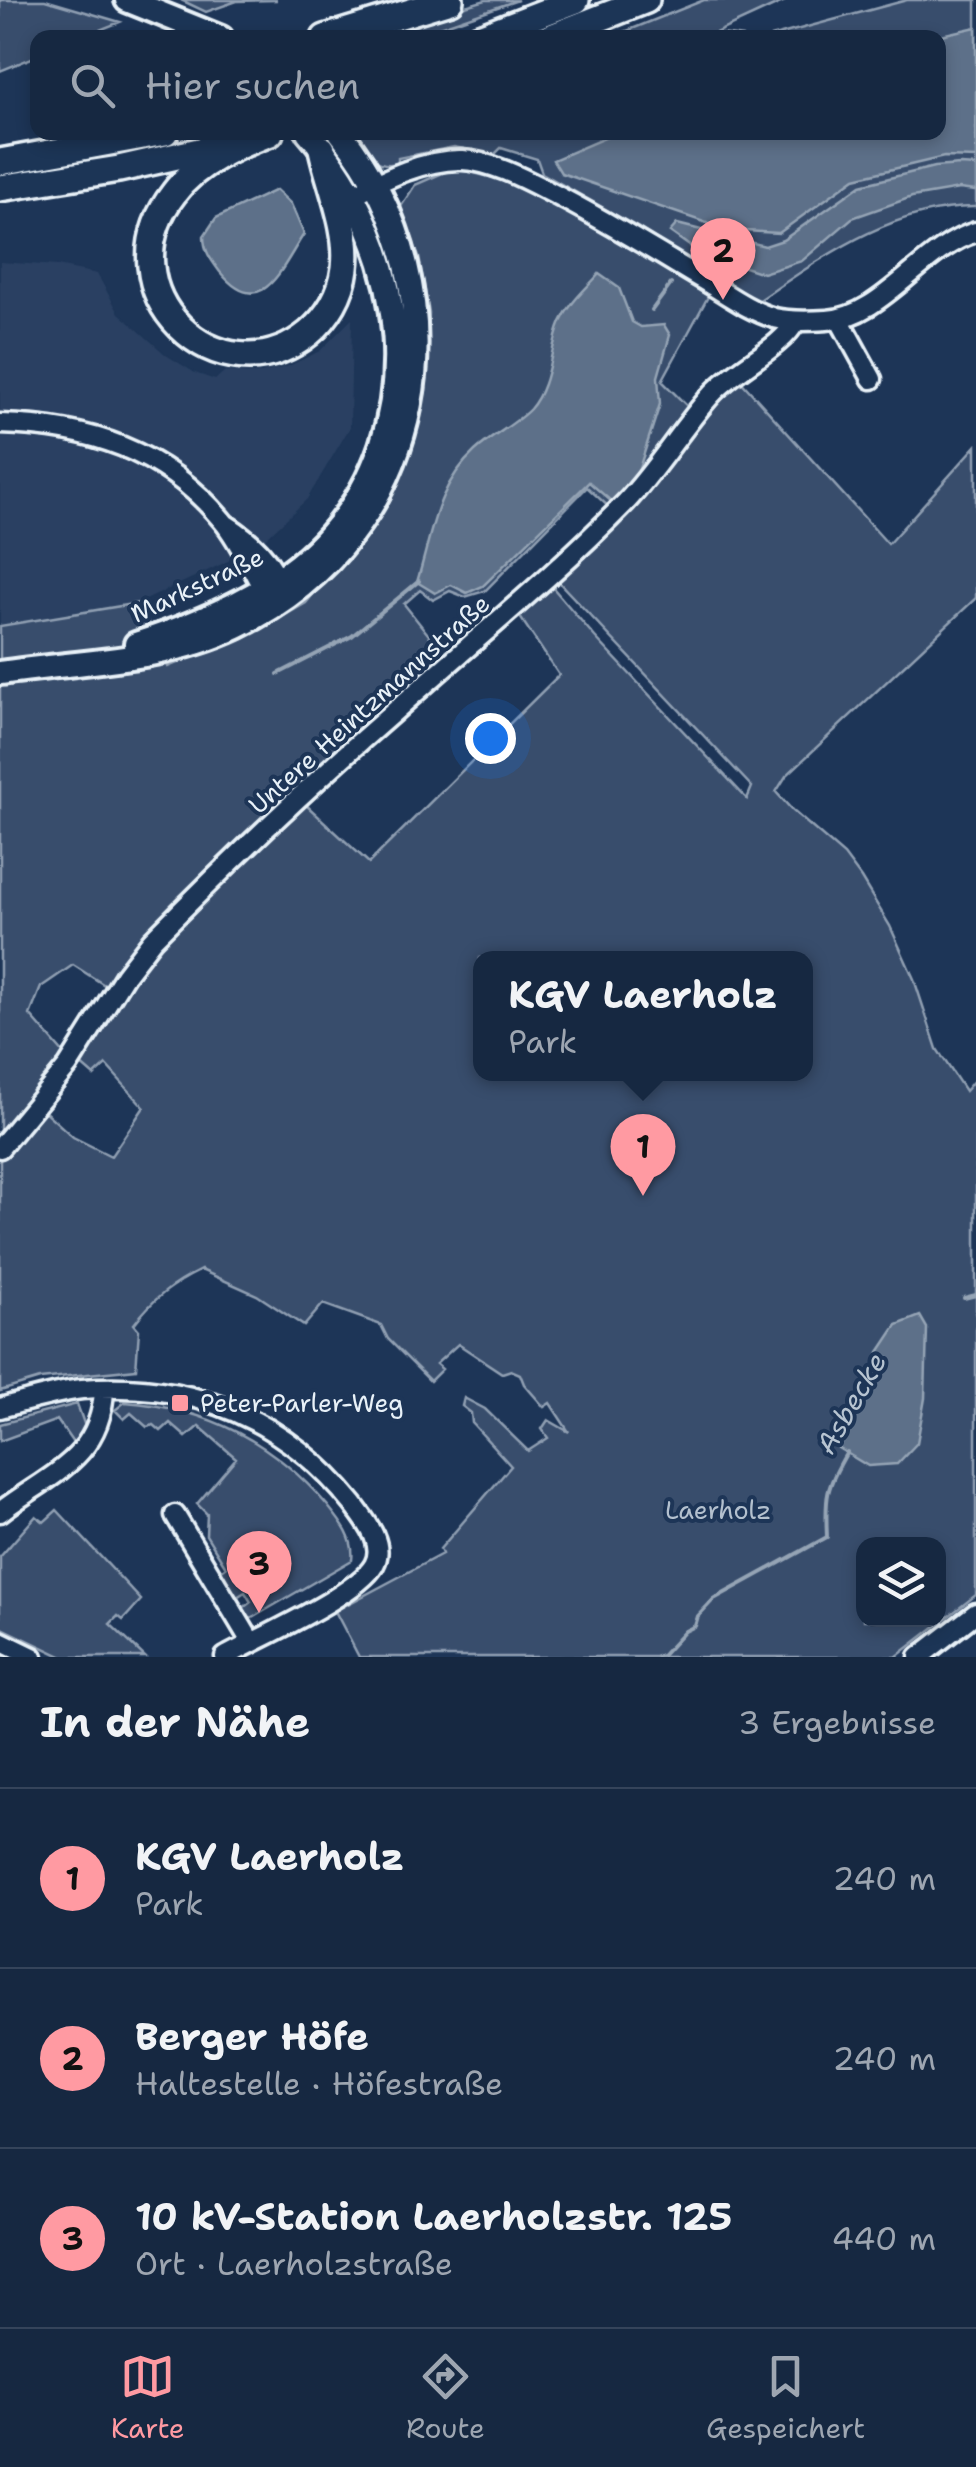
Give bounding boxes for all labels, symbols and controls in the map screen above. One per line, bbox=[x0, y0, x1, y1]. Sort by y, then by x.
search box bbox=[30, 30, 946, 140]
icon: search bbox=[65, 58, 120, 113]
text: Hier suchen bbox=[145, 60, 360, 111]
pin: 2 bbox=[690, 218, 756, 300]
street label: Markstraße bbox=[125, 539, 269, 631]
street label: Untere Heintzmannstraße bbox=[241, 586, 497, 822]
your location bbox=[465, 713, 516, 764]
popup bbox=[473, 951, 813, 1081]
text: KGV Laerholz bbox=[508, 969, 778, 1020]
text: Park bbox=[508, 1020, 577, 1063]
pin: 1 bbox=[610, 1114, 676, 1196]
water label: Asbecke bbox=[807, 1345, 895, 1461]
place label: Peter-Parler-Weg bbox=[200, 1386, 404, 1420]
marker: Peter-Parler-Weg bbox=[169, 1392, 191, 1414]
park label: Laerholz bbox=[665, 1493, 771, 1527]
pin: 3 bbox=[226, 1530, 292, 1613]
map controls bbox=[856, 1537, 946, 1627]
button: layers bbox=[856, 1537, 946, 1627]
text: In der Nähe bbox=[40, 1694, 310, 1750]
text: 3 Ergebnisse bbox=[738, 1701, 936, 1744]
text: KGV Laerholz bbox=[135, 1831, 404, 1882]
text: 1 bbox=[65, 1857, 80, 1900]
text: 240 m bbox=[833, 1857, 936, 1900]
text: Park bbox=[135, 1882, 204, 1925]
text: Berger Höfe bbox=[135, 2011, 369, 2062]
text: 2 bbox=[61, 2037, 84, 2080]
text: 240 m bbox=[833, 2037, 936, 2080]
text: Haltestelle · Höfestraße bbox=[135, 2062, 503, 2105]
text: 10 kV-Station Laerholzstr. 125 bbox=[135, 2191, 732, 2242]
text: 3 bbox=[61, 2217, 84, 2260]
text: 440 m bbox=[831, 2217, 936, 2260]
text: Ort · Laerholzstraße bbox=[135, 2242, 453, 2285]
tab: Karte bbox=[111, 2349, 185, 2447]
tab: Route bbox=[406, 2349, 485, 2447]
tab: Gespeichert bbox=[706, 2349, 865, 2447]

